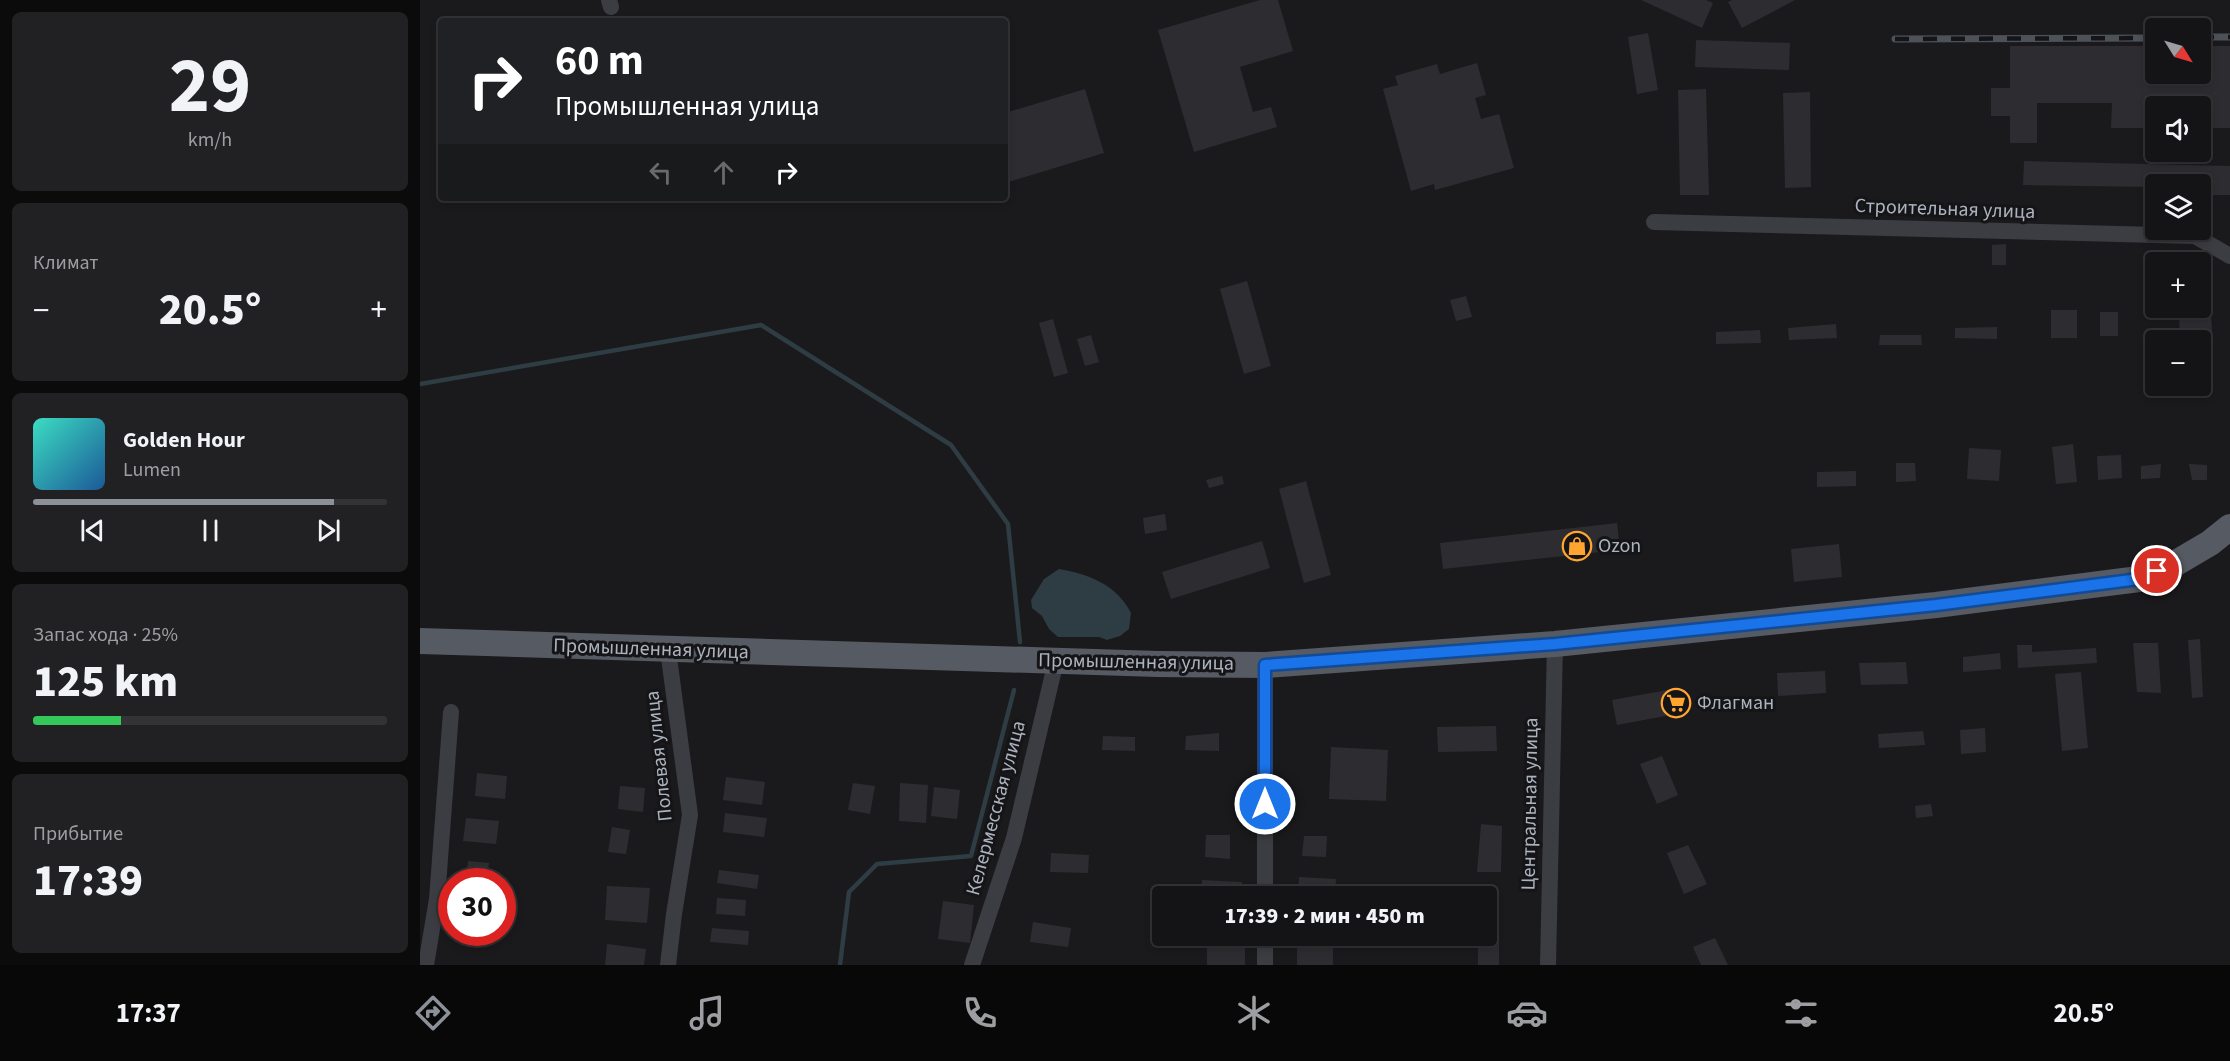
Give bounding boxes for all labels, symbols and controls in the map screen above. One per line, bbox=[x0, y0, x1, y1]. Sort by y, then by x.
north arrow bbox=[2145, 18, 2211, 84]
map controls bbox=[2145, 18, 2211, 396]
text: 29 bbox=[169, 31, 251, 142]
text: 60 m bbox=[555, 31, 644, 91]
icon: right bbox=[456, 42, 534, 120]
text: Промышленная улица bbox=[555, 87, 819, 126]
button: sound bbox=[2145, 96, 2211, 162]
text: km/h bbox=[188, 126, 232, 154]
icon: left bbox=[644, 156, 677, 189]
icon: ahead bbox=[707, 156, 740, 189]
icon: right bbox=[770, 156, 803, 189]
button: layers bbox=[2145, 174, 2211, 240]
street label: Строительная улица bbox=[1854, 192, 2036, 226]
text: Климат bbox=[33, 249, 99, 277]
button: + bbox=[2145, 252, 2211, 318]
text: 20.5° bbox=[159, 278, 261, 342]
text: − bbox=[33, 287, 49, 334]
text: + bbox=[371, 287, 387, 334]
button: − bbox=[2145, 330, 2211, 396]
text: Golden Hour bbox=[123, 424, 245, 456]
text: Lumen bbox=[123, 456, 181, 484]
icon: previous bbox=[76, 514, 109, 547]
icon: pause bbox=[194, 514, 227, 547]
icon: next bbox=[312, 514, 345, 547]
shop icon: Ozon bbox=[1561, 530, 1593, 562]
place label: Ozon bbox=[1598, 532, 1641, 560]
pin bbox=[2131, 545, 2182, 596]
icon: arrive bbox=[2140, 554, 2173, 587]
text: Запас хода · 25% bbox=[33, 621, 178, 649]
street label: Промышленная улица bbox=[553, 632, 749, 666]
street label: Промышленная улица bbox=[1038, 646, 1234, 678]
text: 125 km bbox=[33, 650, 178, 714]
supermarket icon: Флагман bbox=[1660, 687, 1692, 719]
street label: Полевая улица bbox=[638, 689, 680, 823]
place label: Флагман bbox=[1697, 689, 1774, 717]
street label: Келермесская улица bbox=[959, 717, 1033, 899]
street label: Центральная улица bbox=[1514, 717, 1546, 891]
position arrow bbox=[1233, 772, 1297, 836]
text: Прибытие bbox=[33, 820, 123, 848]
text: 17:39 bbox=[33, 849, 143, 913]
speed limit sign: 30 bbox=[438, 868, 516, 946]
text: 17:39 · 2 мин · 450 m bbox=[1224, 900, 1425, 932]
icon: directions bbox=[412, 992, 454, 1034]
icon: music bbox=[686, 992, 728, 1034]
icon: phone bbox=[959, 992, 1001, 1034]
icon: climate bbox=[1233, 992, 1275, 1034]
icon: car bbox=[1506, 992, 1548, 1034]
icon: filters bbox=[1780, 992, 1822, 1034]
text: 17:37 bbox=[116, 994, 181, 1033]
text: 20.5° bbox=[2053, 994, 2114, 1033]

